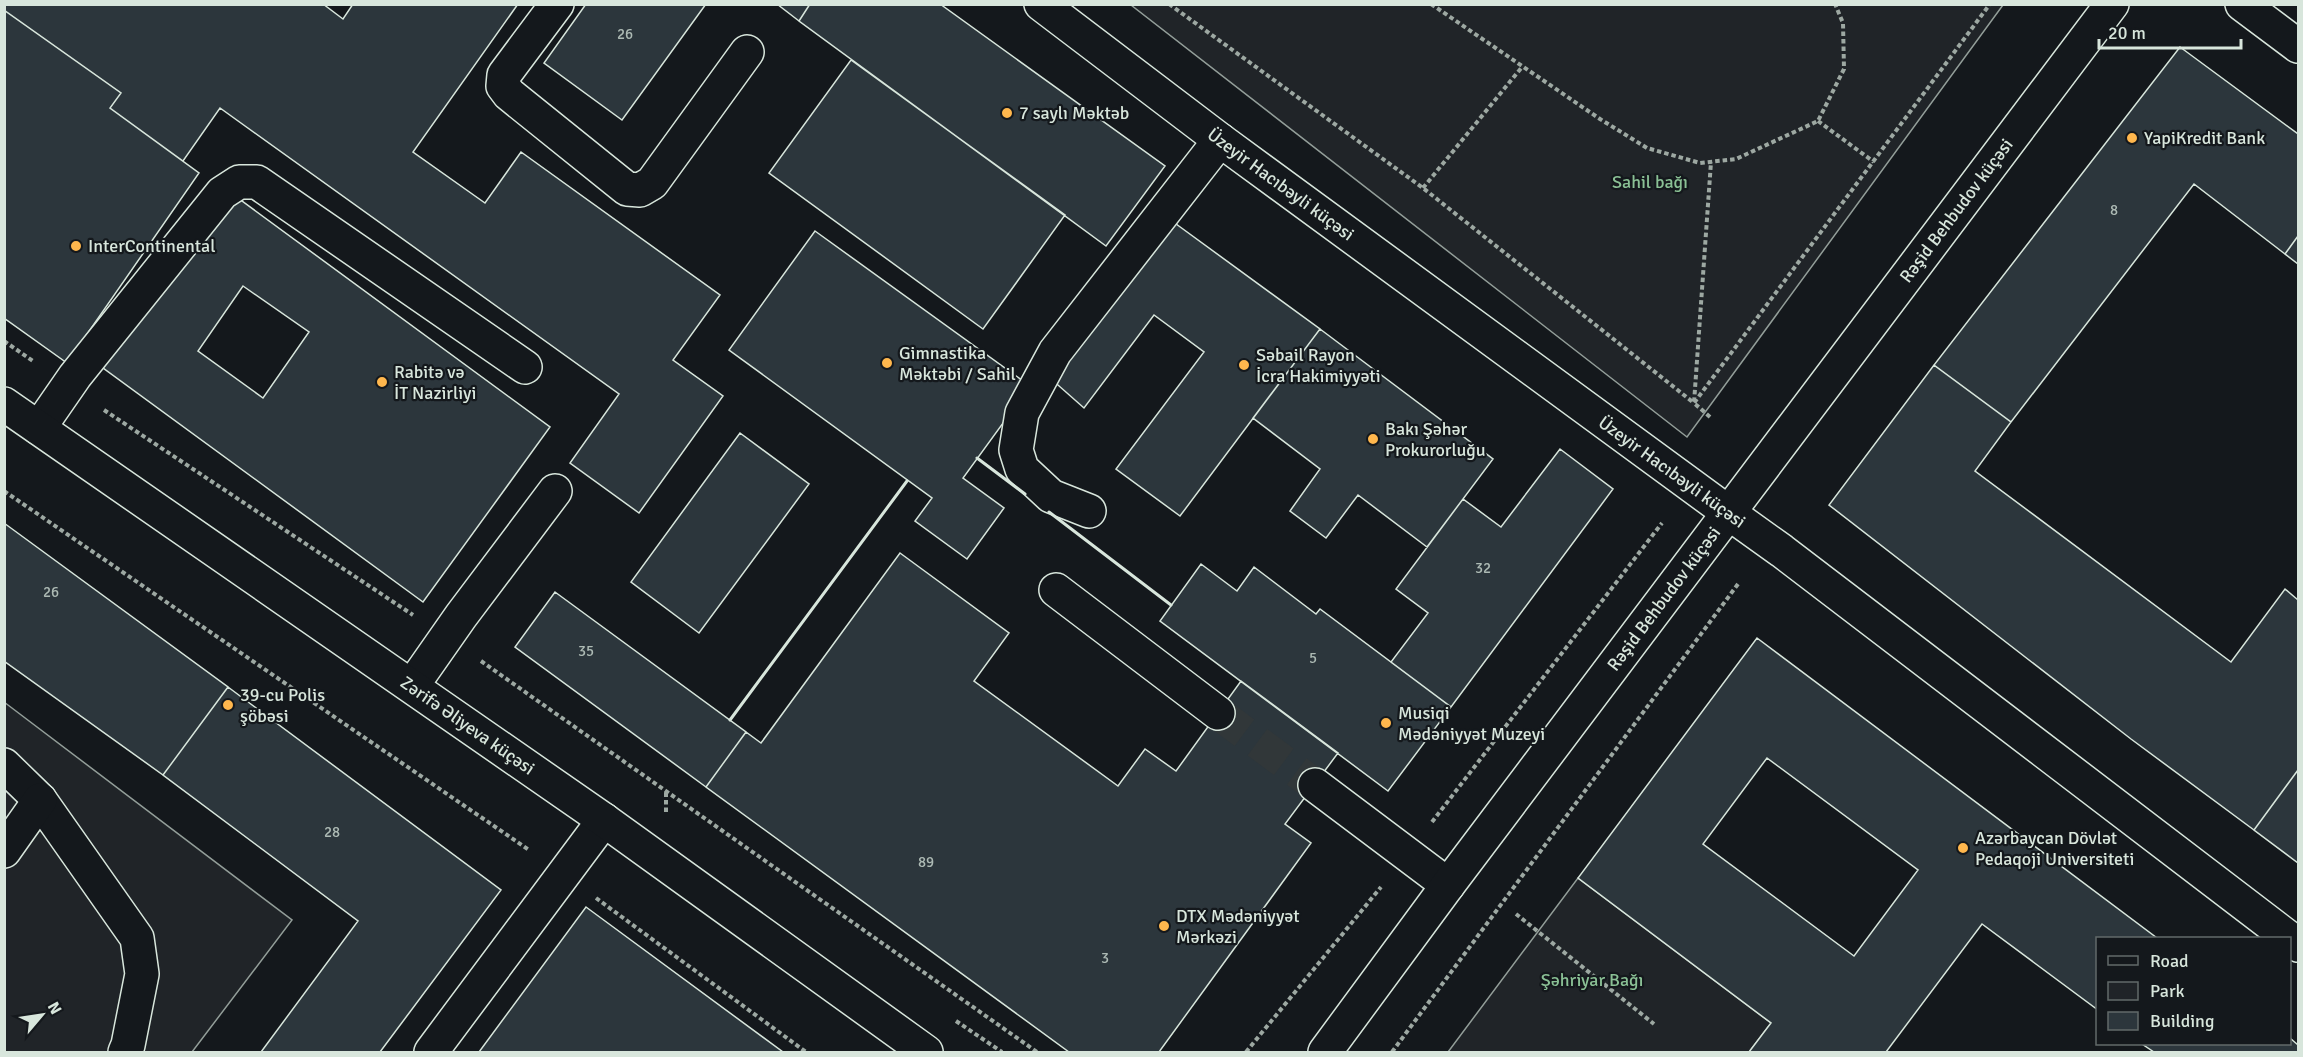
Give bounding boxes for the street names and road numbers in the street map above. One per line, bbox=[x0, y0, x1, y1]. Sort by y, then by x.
street label: Üzeyir Hacıbəyli küçəsi bbox=[1203, 123, 1358, 246]
street label: Rəşid Behbudov küçəsi bbox=[1895, 134, 2018, 287]
street label: Üzeyir Hacıbəyli küçəsi bbox=[1594, 411, 1750, 533]
street label: Rəşid Behbudov küçəsi bbox=[1602, 522, 1725, 675]
street label: Zərifə Əliyeva küçəsi bbox=[396, 671, 539, 780]

